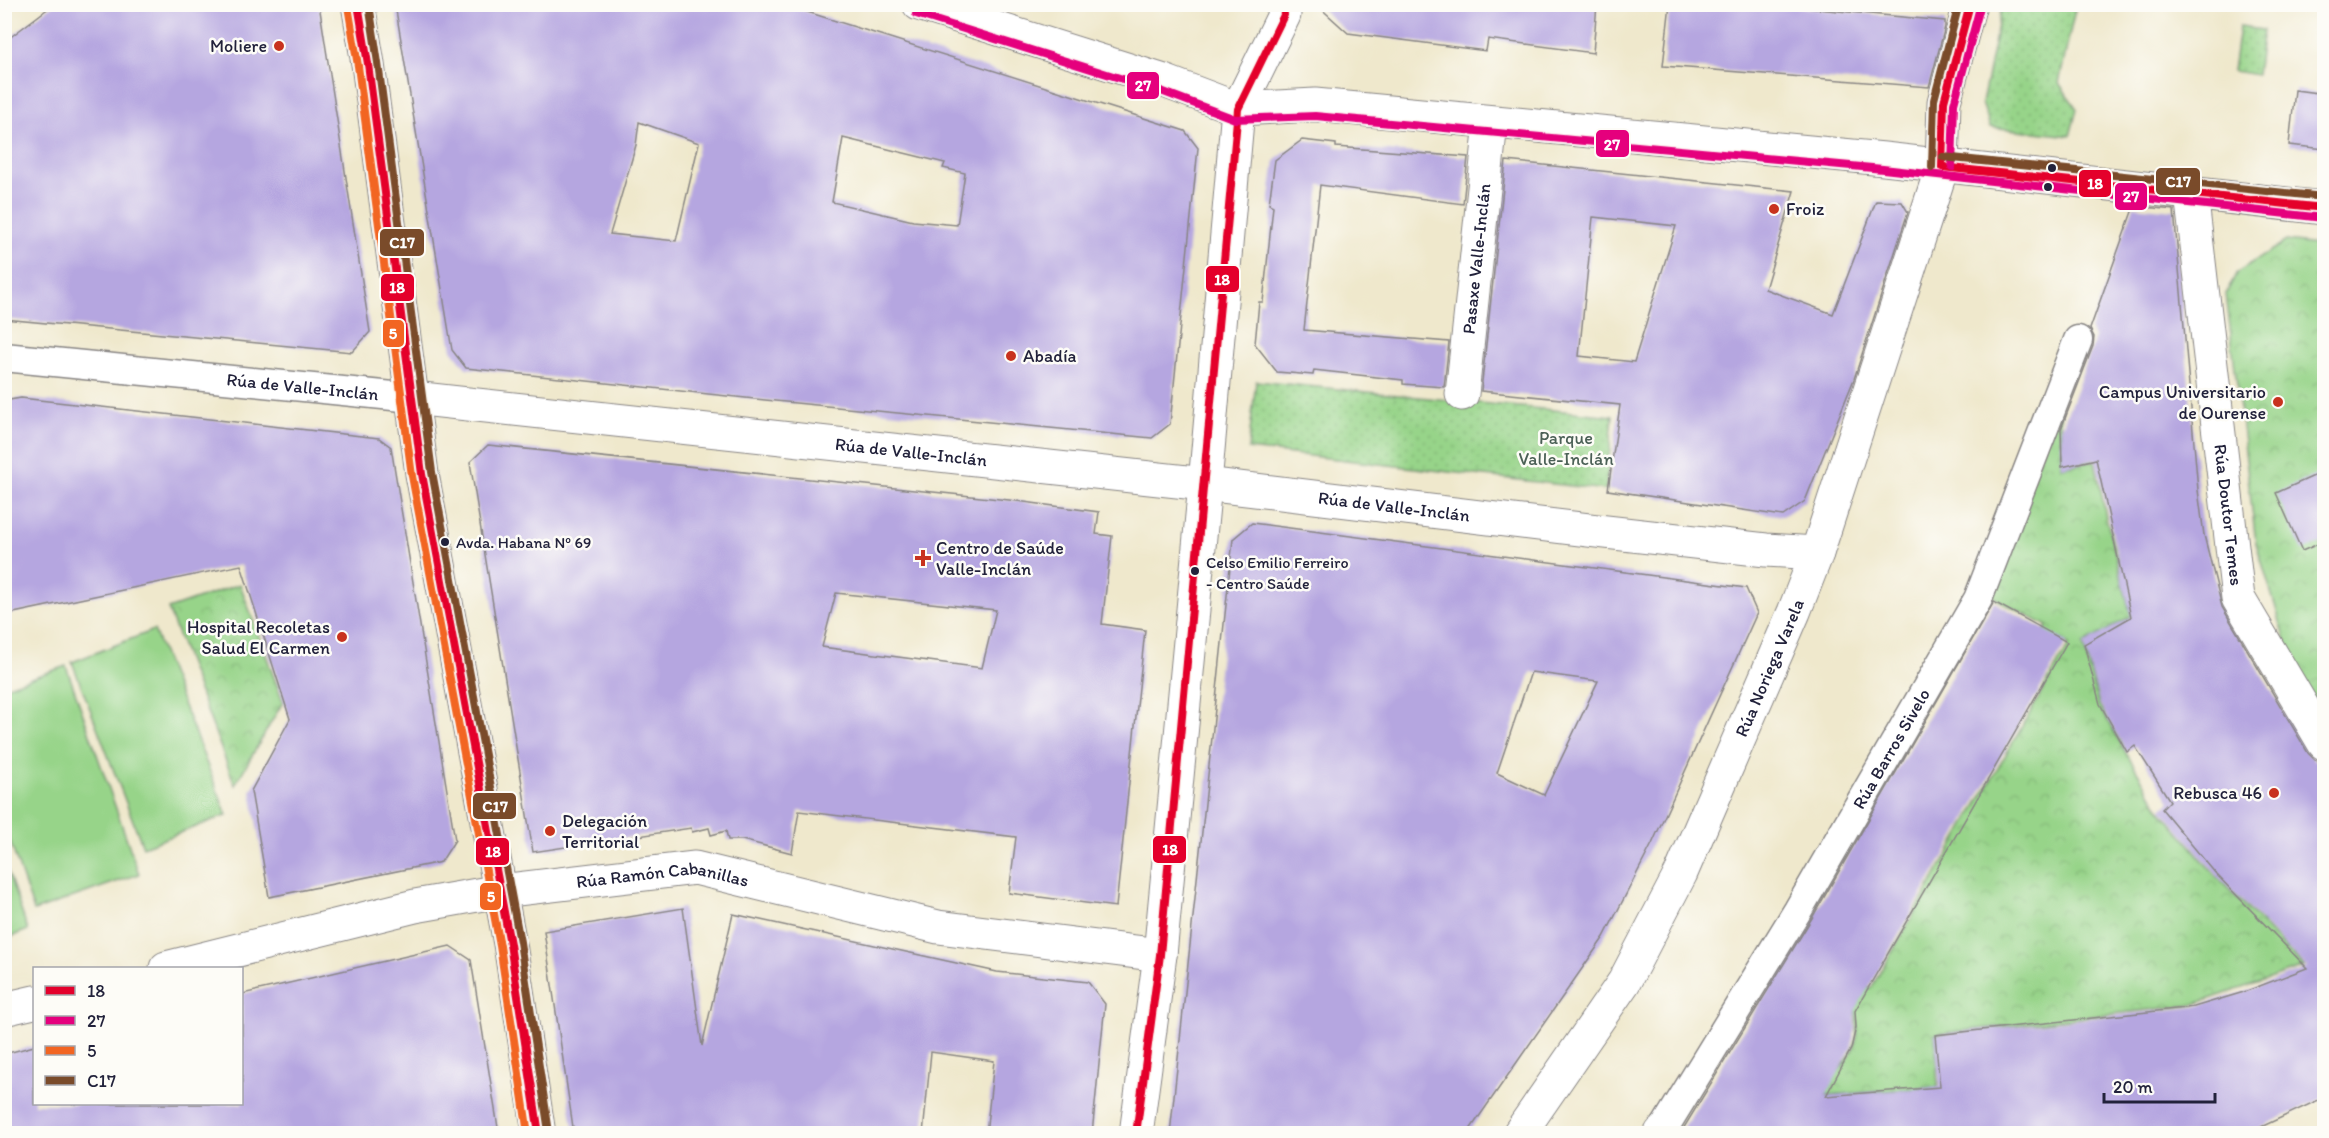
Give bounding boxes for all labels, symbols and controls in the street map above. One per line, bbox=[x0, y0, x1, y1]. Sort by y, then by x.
place label: Moliere bbox=[210, 35, 267, 57]
marker: Moliere bbox=[272, 39, 286, 53]
line badge: 27 bbox=[1126, 71, 1160, 100]
text: 27 bbox=[1135, 76, 1151, 95]
line badge: 27 bbox=[1595, 129, 1630, 158]
text: 27 bbox=[1604, 135, 1620, 154]
unlabelled marker bbox=[2046, 162, 2058, 174]
line badge: C17 bbox=[2155, 167, 2201, 196]
line badge: 18 bbox=[2078, 169, 2112, 198]
text: C17 bbox=[2165, 172, 2191, 191]
text: 18 bbox=[2087, 174, 2103, 193]
unlabelled marker bbox=[2042, 181, 2054, 193]
street label: Pasaxe Valle-Inclán bbox=[1457, 182, 1496, 335]
line badge: 27 bbox=[2114, 182, 2148, 211]
text: 27 bbox=[2123, 187, 2139, 206]
place label: Froiz bbox=[1786, 198, 1824, 220]
marker: Froiz bbox=[1767, 202, 1781, 216]
line badge: C17 bbox=[379, 228, 425, 257]
text: C17 bbox=[389, 233, 415, 252]
line badge: 18 bbox=[1205, 265, 1240, 293]
text: 18 bbox=[1214, 270, 1230, 289]
line badge: 18 bbox=[380, 273, 415, 302]
text: 18 bbox=[389, 278, 405, 297]
line badge: 5 bbox=[382, 319, 405, 348]
text: 5 bbox=[389, 324, 398, 343]
place label: Abadía bbox=[1023, 345, 1076, 367]
marker: Abadía bbox=[1004, 349, 1018, 363]
street label: Rúa de Valle-Inclán bbox=[225, 368, 380, 405]
place label: Campus Universitario de Ourense bbox=[2099, 381, 2266, 424]
marker: Campus Universitario de Ourense bbox=[2271, 395, 2285, 409]
park label: Parque Valle-Inclán bbox=[1518, 427, 1614, 470]
street label: Rúa de Valle-Inclán bbox=[834, 433, 988, 471]
street label: Rúa Doutor Temes bbox=[2209, 443, 2247, 587]
street label: Rúa de Valle-Inclán bbox=[1317, 487, 1471, 527]
place label: Avda. Habana Nº 69 bbox=[456, 533, 591, 552]
marker: Avda. Habana Nº 69 bbox=[439, 536, 451, 548]
place label: Centro de Saúde Valle-Inclán bbox=[936, 537, 1064, 580]
marker: Centro de Saúde Valle-Inclán bbox=[914, 549, 932, 567]
place label: Celso Emilio Ferreiro - Centro Saúde bbox=[1206, 553, 1349, 593]
marker: Celso Emilio Ferreiro - Centro Saúde bbox=[1189, 565, 1201, 577]
street label: Rúa Noriega Varela bbox=[1730, 596, 1809, 740]
place label: Hospital Recoletas Salud El Carmen bbox=[187, 616, 330, 659]
marker: Hospital Recoletas Salud El Carmen bbox=[335, 630, 349, 644]
street label: Rúa Barros Sivelo bbox=[1848, 685, 1935, 813]
place label: Rebusca 46 bbox=[2173, 782, 2262, 804]
marker: Rebusca 46 bbox=[2267, 786, 2281, 800]
line badge: C17 bbox=[472, 792, 517, 820]
text: C17 bbox=[482, 797, 508, 816]
place label: Delegación Territorial bbox=[562, 810, 647, 853]
marker: Delegación Territorial bbox=[543, 824, 557, 838]
line badge: 18 bbox=[1152, 835, 1187, 864]
line badge: 18 bbox=[475, 837, 510, 866]
text: 18 bbox=[1162, 840, 1178, 859]
text: 18 bbox=[485, 842, 501, 861]
street label: Rúa Ramón Cabanillas bbox=[575, 857, 751, 893]
line badge: 5 bbox=[479, 882, 502, 911]
text: 5 bbox=[487, 887, 496, 906]
legend bbox=[33, 967, 243, 1105]
text: 18 bbox=[87, 980, 105, 1002]
text: 27 bbox=[87, 1010, 105, 1032]
text: 5 bbox=[87, 1040, 96, 1062]
scale bar bbox=[2104, 1066, 2215, 1104]
text: C17 bbox=[87, 1070, 116, 1092]
text: 20 m bbox=[2113, 1076, 2153, 1098]

